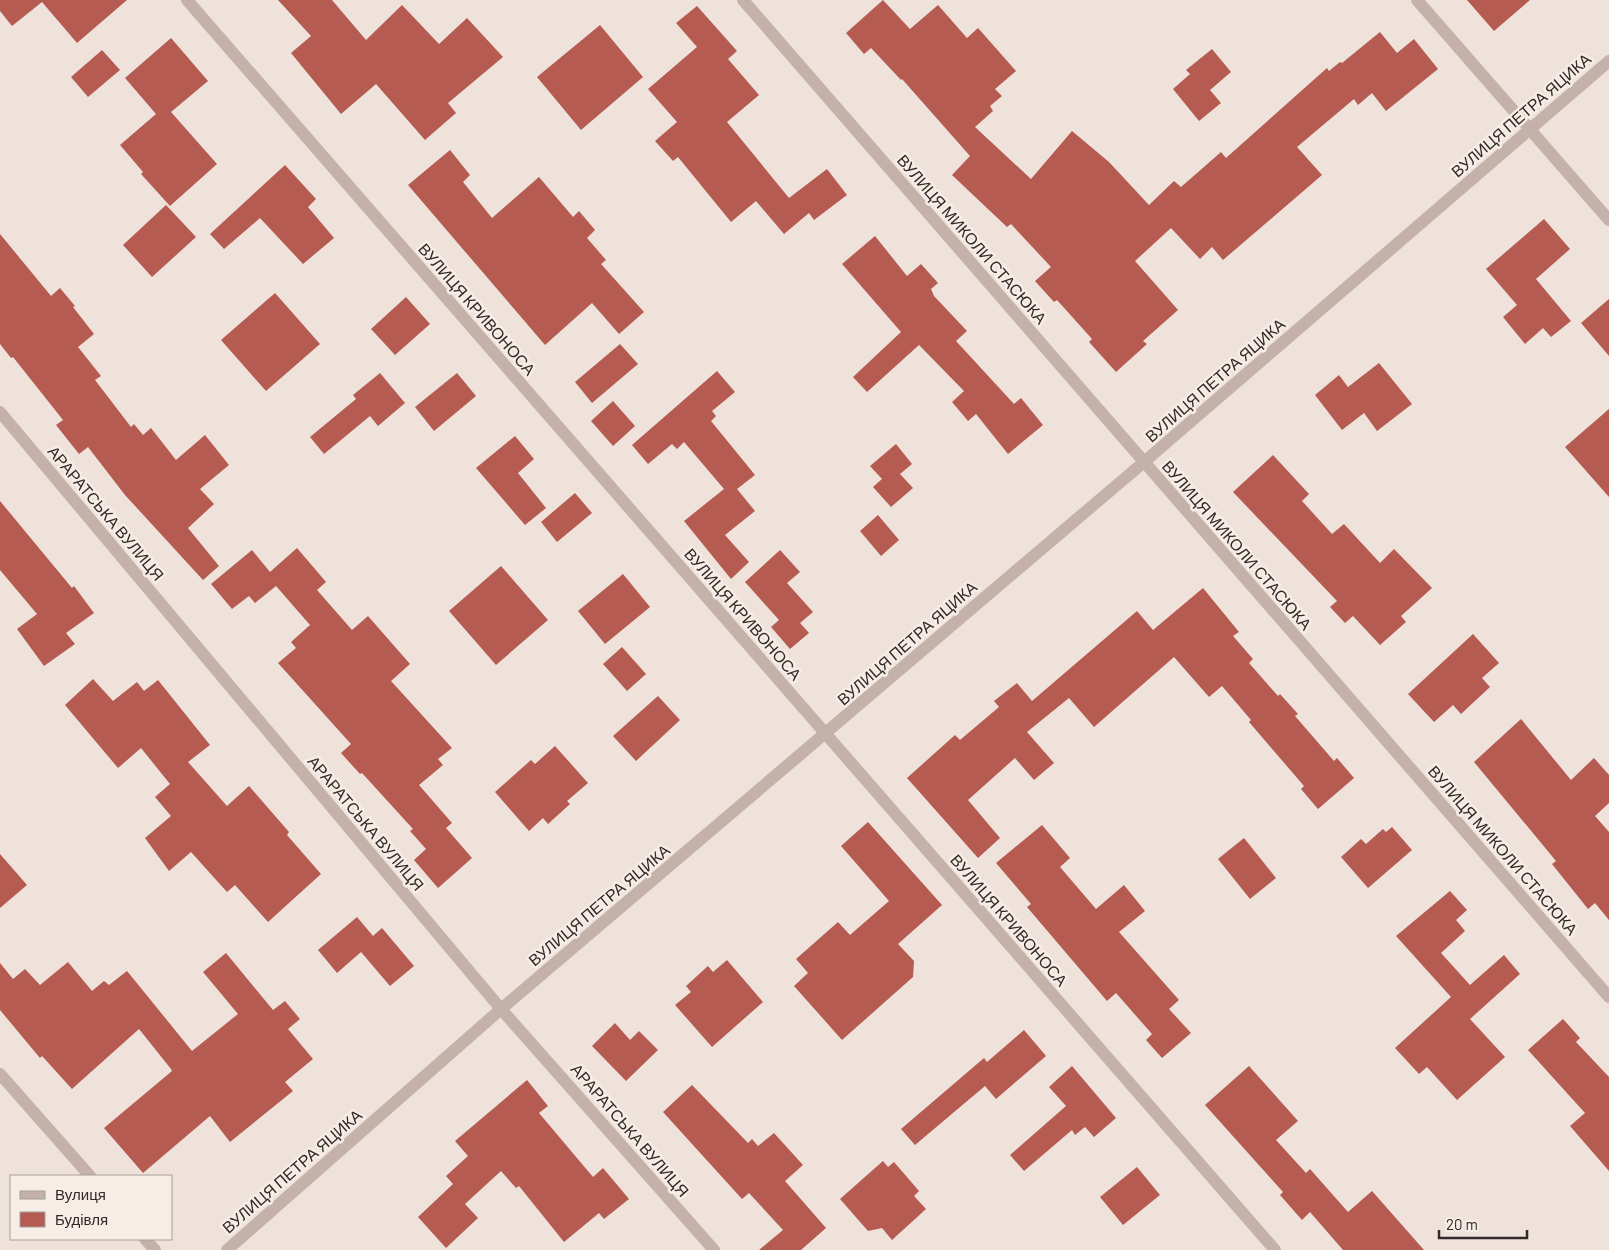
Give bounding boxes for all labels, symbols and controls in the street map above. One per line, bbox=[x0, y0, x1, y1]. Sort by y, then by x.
street label: ВУЛИЦЯ ПЕТРА ЯЦИКА bbox=[1447, 49, 1595, 180]
street label: ВУЛИЦЯ МИКОЛИ СТАСЮКА bbox=[894, 150, 1051, 327]
street label: ВУЛИЦЯ КРИВОНОСА bbox=[415, 239, 540, 379]
street label: ВУЛИЦЯ ПЕТРА ЯЦИКА bbox=[1141, 314, 1289, 445]
street label: АРАРАТСЬКА ВУЛИЦЯ bbox=[44, 441, 168, 584]
street label: ВУЛИЦЯ МИКОЛИ СТАСЮКА bbox=[1159, 456, 1316, 633]
street label: ВУЛИЦЯ КРИВОНОСА bbox=[681, 544, 806, 684]
street label: ВУЛИЦЯ ПЕТРА ЯЦИКА bbox=[833, 577, 981, 708]
street label: АРАРАТСЬКА ВУЛИЦЯ bbox=[304, 751, 428, 894]
street label: ВУЛИЦЯ МИКОЛИ СТАСЮКА bbox=[1425, 761, 1582, 938]
street label: ВУЛИЦЯ ПЕТРА ЯЦИКА bbox=[524, 840, 673, 969]
street label: ВУЛИЦЯ КРИВОНОСА bbox=[947, 850, 1072, 990]
street label: АРАРАТСЬКА ВУЛИЦЯ bbox=[567, 1059, 693, 1200]
street label: ВУЛИЦЯ ПЕТРА ЯЦИКА bbox=[218, 1105, 366, 1236]
legend bbox=[10, 1175, 172, 1240]
text: Вулиця bbox=[55, 1185, 106, 1203]
scale bar bbox=[1439, 1208, 1526, 1240]
text: Будівля bbox=[55, 1210, 108, 1228]
text: 20 m bbox=[1446, 1215, 1478, 1233]

